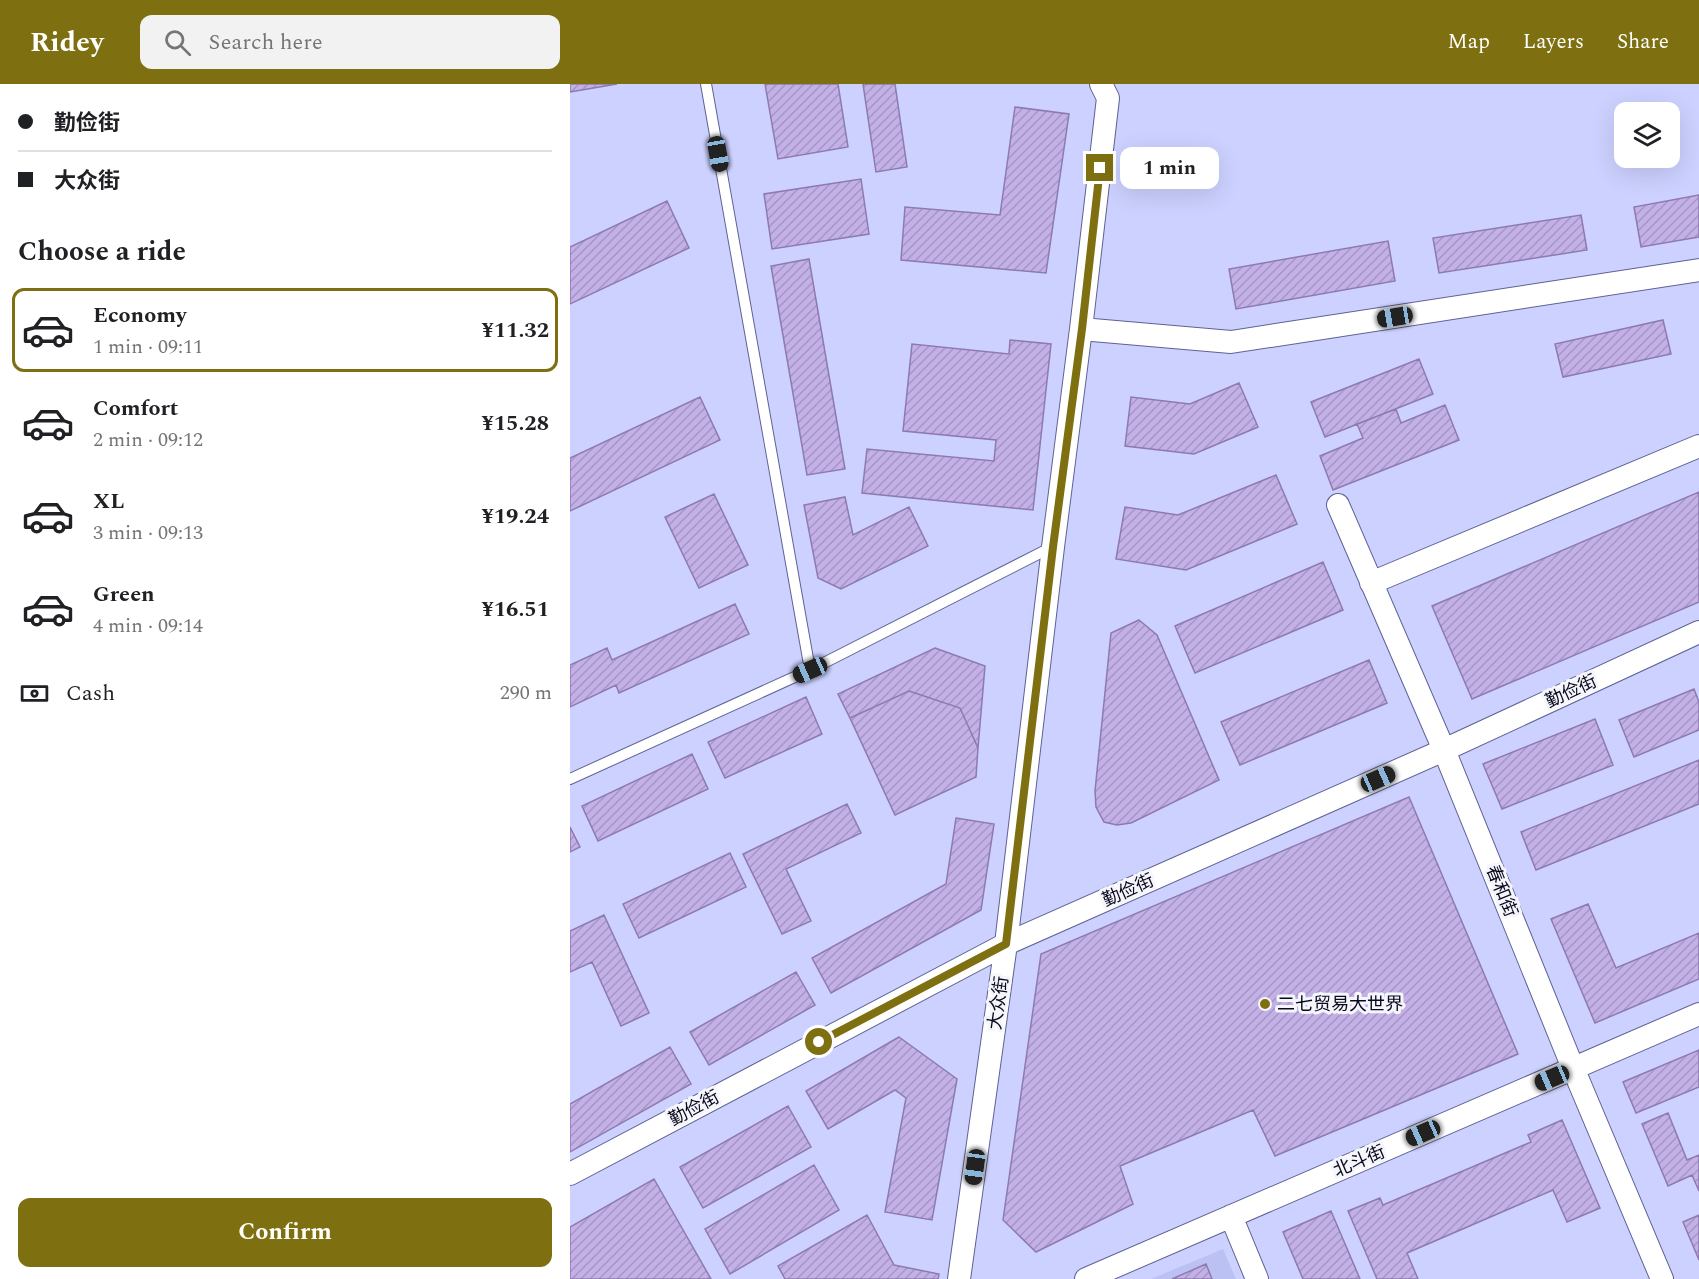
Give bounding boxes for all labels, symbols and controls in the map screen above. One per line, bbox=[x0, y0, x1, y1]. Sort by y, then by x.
search box bbox=[140, 15, 560, 69]
text: Ridey bbox=[30, 21, 104, 64]
icon: search bbox=[161, 26, 194, 59]
text: Search here bbox=[209, 26, 323, 59]
text: Map bbox=[1448, 26, 1490, 58]
text: Layers bbox=[1523, 26, 1584, 58]
text: Share bbox=[1617, 26, 1669, 58]
map controls bbox=[1614, 102, 1680, 168]
button: layers bbox=[1614, 102, 1680, 168]
text: 勤俭街 bbox=[54, 107, 120, 140]
car bbox=[706, 135, 730, 173]
callout: 1 min bbox=[1121, 147, 1220, 189]
text: 1 min bbox=[1143, 153, 1196, 183]
route end bbox=[1086, 154, 1113, 181]
text: 大众街 bbox=[54, 165, 120, 198]
text: Choose a ride bbox=[18, 231, 186, 273]
text: Economy bbox=[93, 299, 186, 332]
icon: car bbox=[21, 303, 75, 357]
car bbox=[1376, 305, 1414, 329]
text: ¥11.32 bbox=[481, 314, 549, 347]
text: 1 min · 09:11 bbox=[93, 332, 203, 362]
text: Comfort bbox=[93, 392, 178, 425]
icon: car bbox=[21, 396, 75, 450]
text: ¥15.28 bbox=[481, 407, 549, 440]
text: 2 min · 09:12 bbox=[93, 425, 203, 455]
text: XL bbox=[93, 485, 124, 518]
icon: car bbox=[21, 489, 75, 543]
text: ¥19.24 bbox=[481, 500, 549, 533]
text: 3 min · 09:13 bbox=[93, 518, 203, 548]
text: Green bbox=[93, 578, 155, 611]
icon: car bbox=[21, 582, 75, 636]
text: ¥16.51 bbox=[481, 593, 549, 626]
text: 4 min · 09:14 bbox=[93, 611, 203, 641]
car bbox=[790, 654, 830, 686]
street label: 勤俭街 bbox=[1541, 668, 1601, 715]
icon: cash bbox=[18, 677, 51, 710]
text: Cash bbox=[66, 677, 115, 710]
text: 290 m bbox=[500, 678, 552, 708]
car bbox=[1358, 763, 1398, 795]
street label: 春和街 bbox=[1479, 861, 1524, 921]
street label: 勤俭街 bbox=[1098, 867, 1158, 914]
street label: 大众街 bbox=[981, 974, 1016, 1032]
place label: 二七贸易大世界 bbox=[1277, 991, 1403, 1018]
marker: 二七贸易大世界 bbox=[1258, 997, 1272, 1011]
route start bbox=[805, 1028, 832, 1055]
car bbox=[1532, 1063, 1572, 1093]
street label: 勤俭街 bbox=[664, 1084, 724, 1133]
car bbox=[1403, 1117, 1443, 1149]
street label: 北斗街 bbox=[1329, 1138, 1389, 1184]
car bbox=[964, 1148, 986, 1186]
button: Confirm bbox=[18, 1198, 552, 1267]

